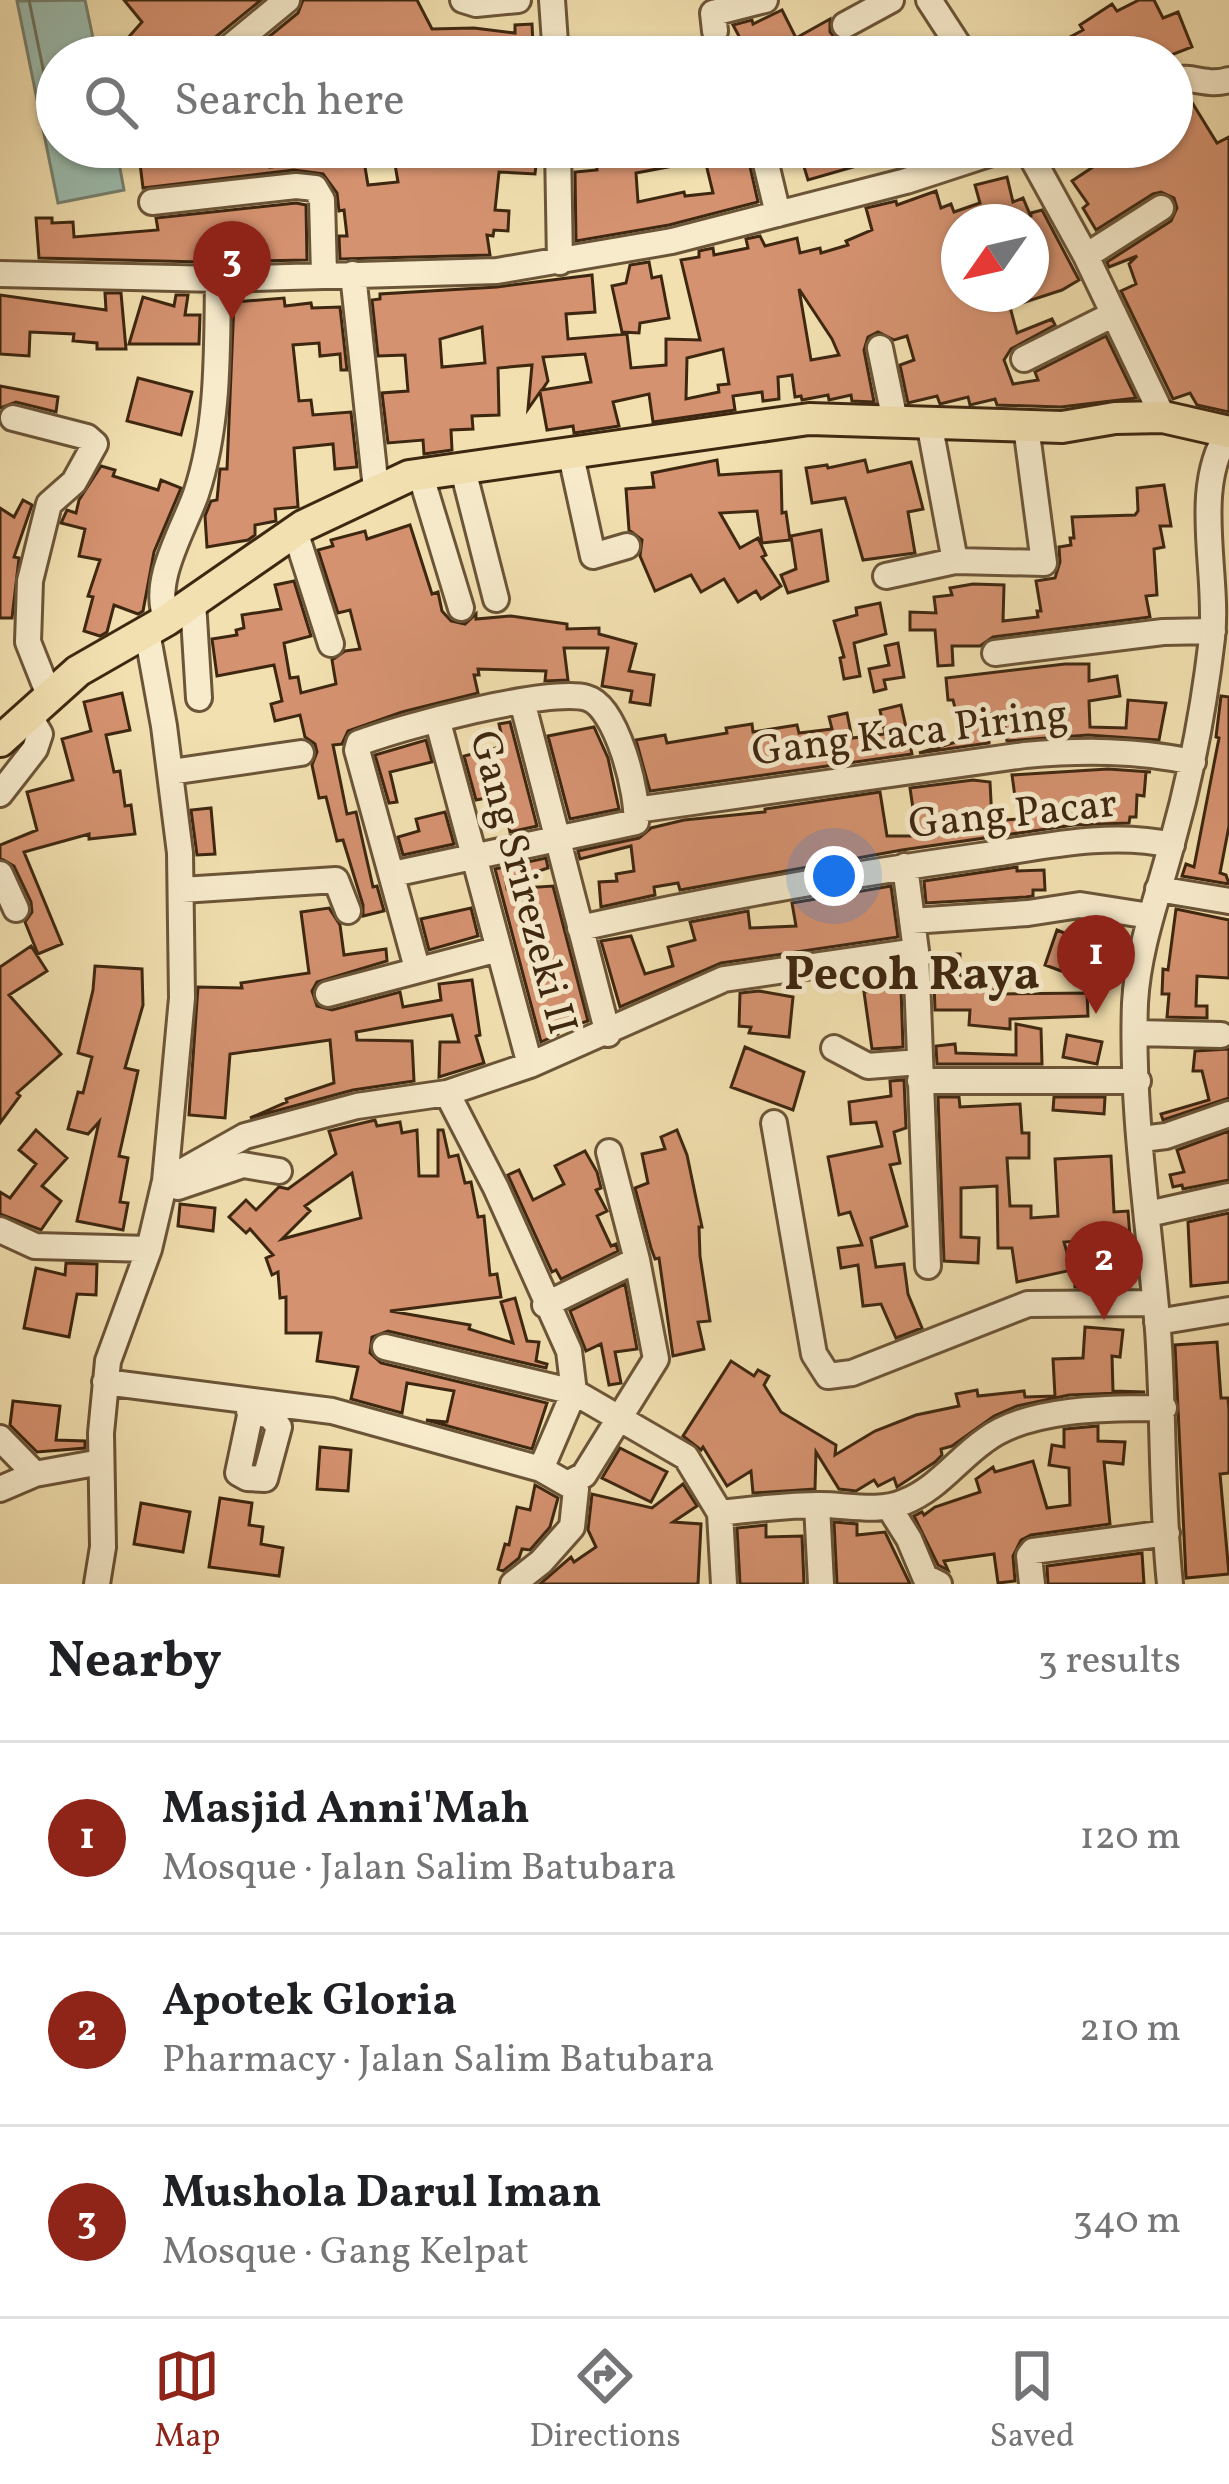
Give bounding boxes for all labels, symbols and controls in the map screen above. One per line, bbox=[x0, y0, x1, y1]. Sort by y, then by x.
search box bbox=[36, 36, 1193, 168]
icon: search bbox=[78, 69, 144, 135]
text: Search here bbox=[174, 71, 405, 134]
north arrow bbox=[941, 204, 1049, 312]
pin: 3 bbox=[193, 221, 271, 320]
street label: Gang Kaca Piring bbox=[749, 686, 1071, 784]
street label: Gang Srirezeki II bbox=[452, 725, 590, 1041]
street label: Gang Pacar bbox=[906, 776, 1120, 856]
your location bbox=[804, 846, 864, 906]
pin: 1 bbox=[1057, 915, 1135, 1014]
district label: Pecoh Raya bbox=[784, 943, 1040, 1010]
pin: 2 bbox=[1065, 1221, 1143, 1320]
text: Nearby bbox=[48, 1627, 222, 1698]
text: 3 results bbox=[1038, 1635, 1181, 1689]
text: Masjid Anni'Mah bbox=[162, 1779, 530, 1842]
text: 1 bbox=[79, 1811, 95, 1865]
text: 120 m bbox=[1080, 1811, 1181, 1865]
text: Mosque · Jalan Salim Batubara bbox=[162, 1842, 676, 1896]
text: Apotek Gloria bbox=[162, 1971, 457, 2034]
text: 2 bbox=[77, 2003, 97, 2057]
text: 210 m bbox=[1079, 2003, 1181, 2057]
text: Pharmacy · Jalan Salim Batubara bbox=[162, 2034, 715, 2088]
text: Mushola Darul Iman bbox=[162, 2163, 602, 2226]
text: 3 bbox=[77, 2195, 97, 2249]
text: 340 m bbox=[1073, 2195, 1181, 2249]
text: Mosque · Gang Kelpat bbox=[162, 2226, 529, 2280]
tab: Map bbox=[154, 2343, 221, 2461]
tab: Directions bbox=[529, 2343, 681, 2461]
tab: Saved bbox=[990, 2343, 1075, 2461]

